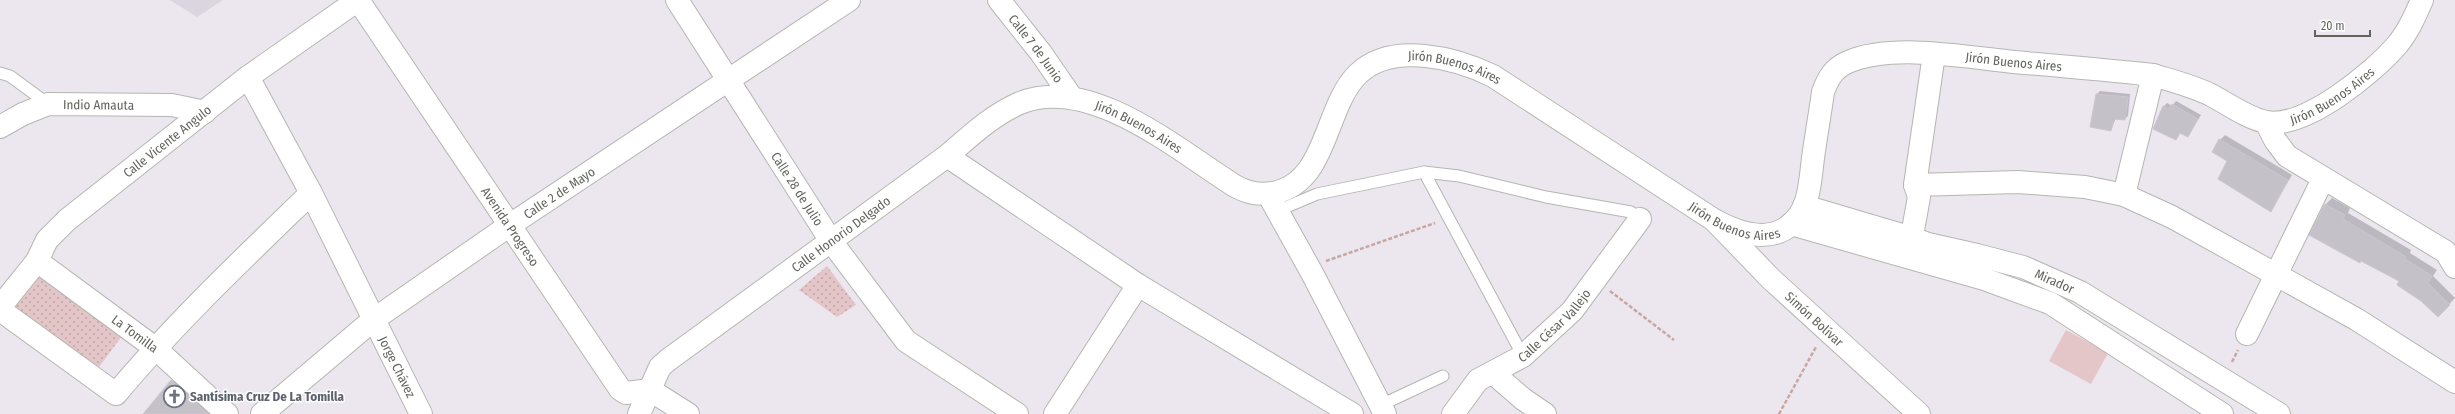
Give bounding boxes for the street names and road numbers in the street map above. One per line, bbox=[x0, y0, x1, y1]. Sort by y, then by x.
street label: Calle 7 de Junio bbox=[1005, 12, 1066, 86]
street label: Jirón Buenos Aires bbox=[1408, 48, 1504, 88]
street label: Jirón Buenos Aires bbox=[1965, 49, 2063, 74]
street label: Jirón Buenos Aires bbox=[2288, 64, 2378, 128]
street label: Indio Amauta bbox=[63, 97, 134, 113]
street label: Jirón Buenos Aires bbox=[1093, 98, 1185, 157]
street label: Calle Vicente Angulo bbox=[120, 102, 214, 181]
street label: Calle 28 de Julio bbox=[768, 149, 826, 229]
street label: Calle 2 de Mayo bbox=[521, 164, 598, 222]
street label: Avenida Progreso bbox=[478, 184, 542, 269]
street label: Calle Honorio Delgado bbox=[789, 193, 893, 275]
street label: Jirón Buenos Aires bbox=[1686, 199, 1783, 243]
street label: Mirador bbox=[2032, 266, 2077, 297]
street label: Calle César Vallejo bbox=[1516, 286, 1594, 365]
street label: Simón Bolívar bbox=[1782, 289, 1847, 350]
street label: La Tomilla bbox=[109, 312, 161, 356]
street label: Jorge Chávez bbox=[375, 334, 419, 400]

